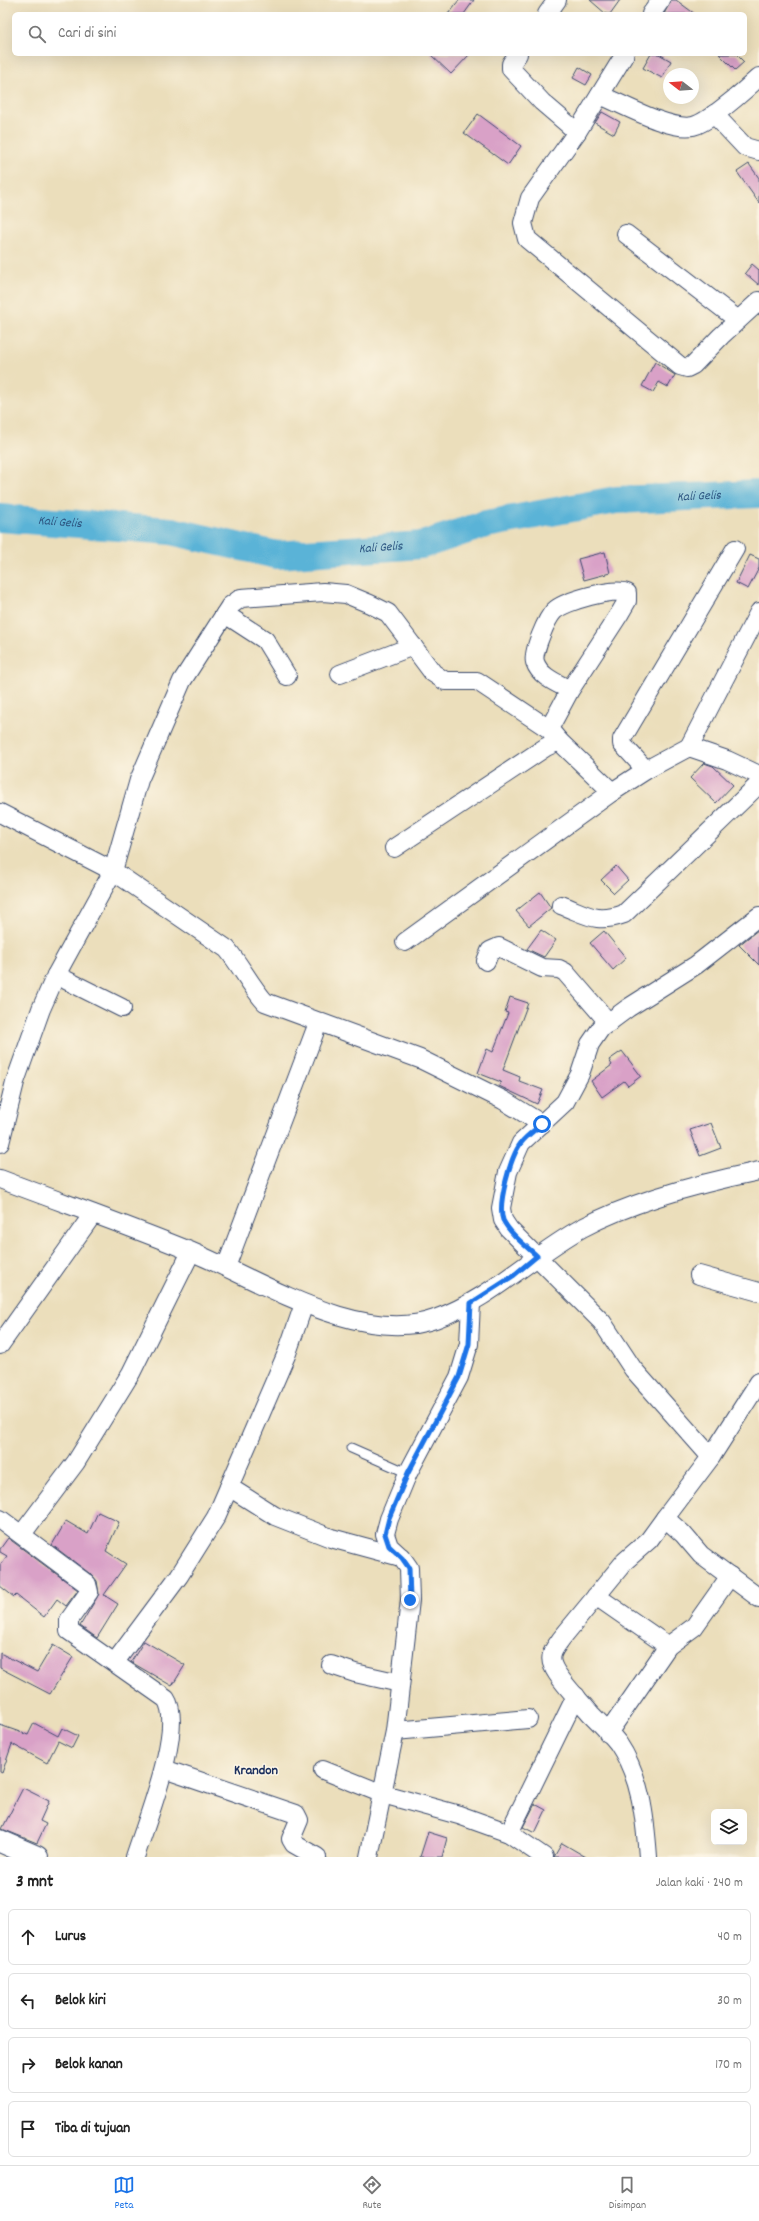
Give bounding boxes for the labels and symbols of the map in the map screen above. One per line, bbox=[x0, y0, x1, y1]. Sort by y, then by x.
north arrow bbox=[663, 68, 699, 104]
water label: Kali Gelis bbox=[677, 486, 722, 507]
water label: Kali Gelis bbox=[37, 511, 83, 534]
water label: Kali Gelis bbox=[358, 537, 404, 559]
route start bbox=[533, 1115, 551, 1133]
route end bbox=[401, 1591, 419, 1609]
district label: Krandon bbox=[234, 1761, 279, 1781]

